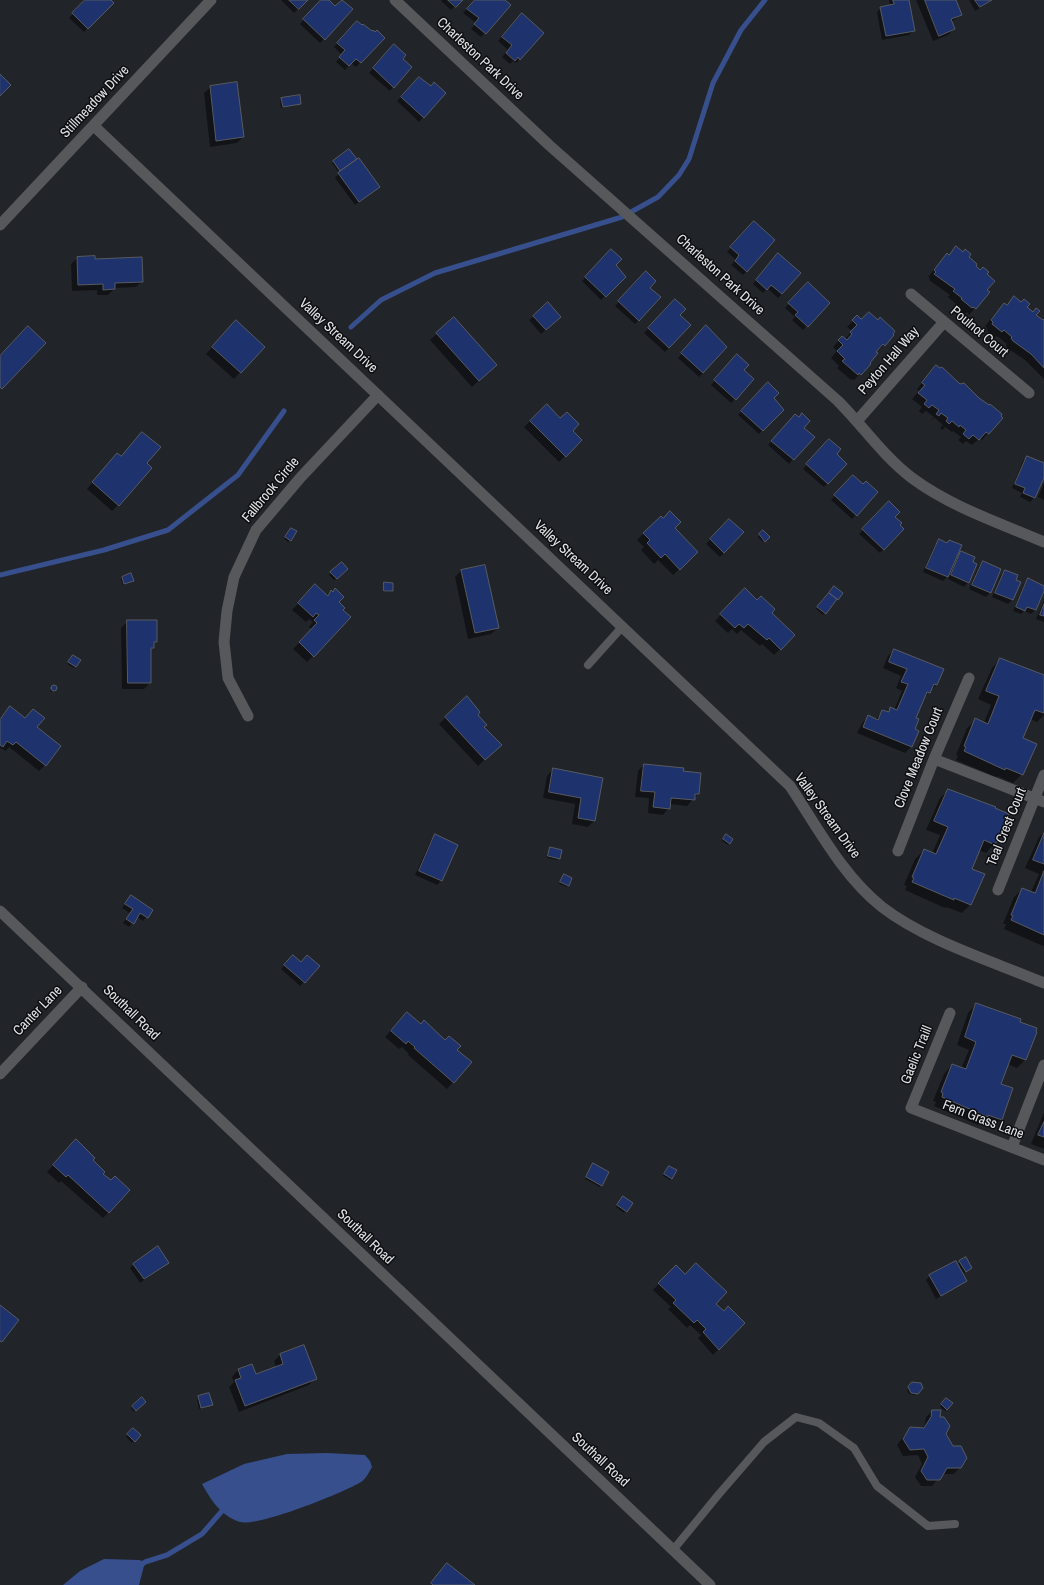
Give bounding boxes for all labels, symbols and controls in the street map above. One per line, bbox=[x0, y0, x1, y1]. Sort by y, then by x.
street label: Charleston Park Drive bbox=[433, 14, 527, 104]
street label: Stillmeadow Drive bbox=[57, 62, 133, 142]
street label: Charleston Park Drive bbox=[672, 231, 768, 319]
street label: Valley Stream Drive bbox=[295, 295, 381, 377]
street label: Poulnot Court bbox=[947, 303, 1011, 361]
street label: Peyton Hall Way bbox=[855, 324, 923, 398]
street label: Fallbrook Circle bbox=[239, 454, 303, 526]
street label: Valley Stream Drive bbox=[530, 517, 616, 599]
street label: Clove Meadow Court bbox=[891, 705, 947, 811]
street label: Valley Stream Drive bbox=[790, 770, 864, 862]
street label: Teal Crest Court bbox=[984, 785, 1030, 869]
street label: Canter Lane bbox=[10, 982, 66, 1040]
street label: Southall Road bbox=[99, 982, 163, 1044]
street label: Gaelic Traill bbox=[898, 1023, 936, 1087]
street label: Fern Grass Lane bbox=[940, 1097, 1026, 1143]
street label: Southall Road bbox=[333, 1206, 397, 1268]
street label: Southall Road bbox=[568, 1429, 632, 1491]

